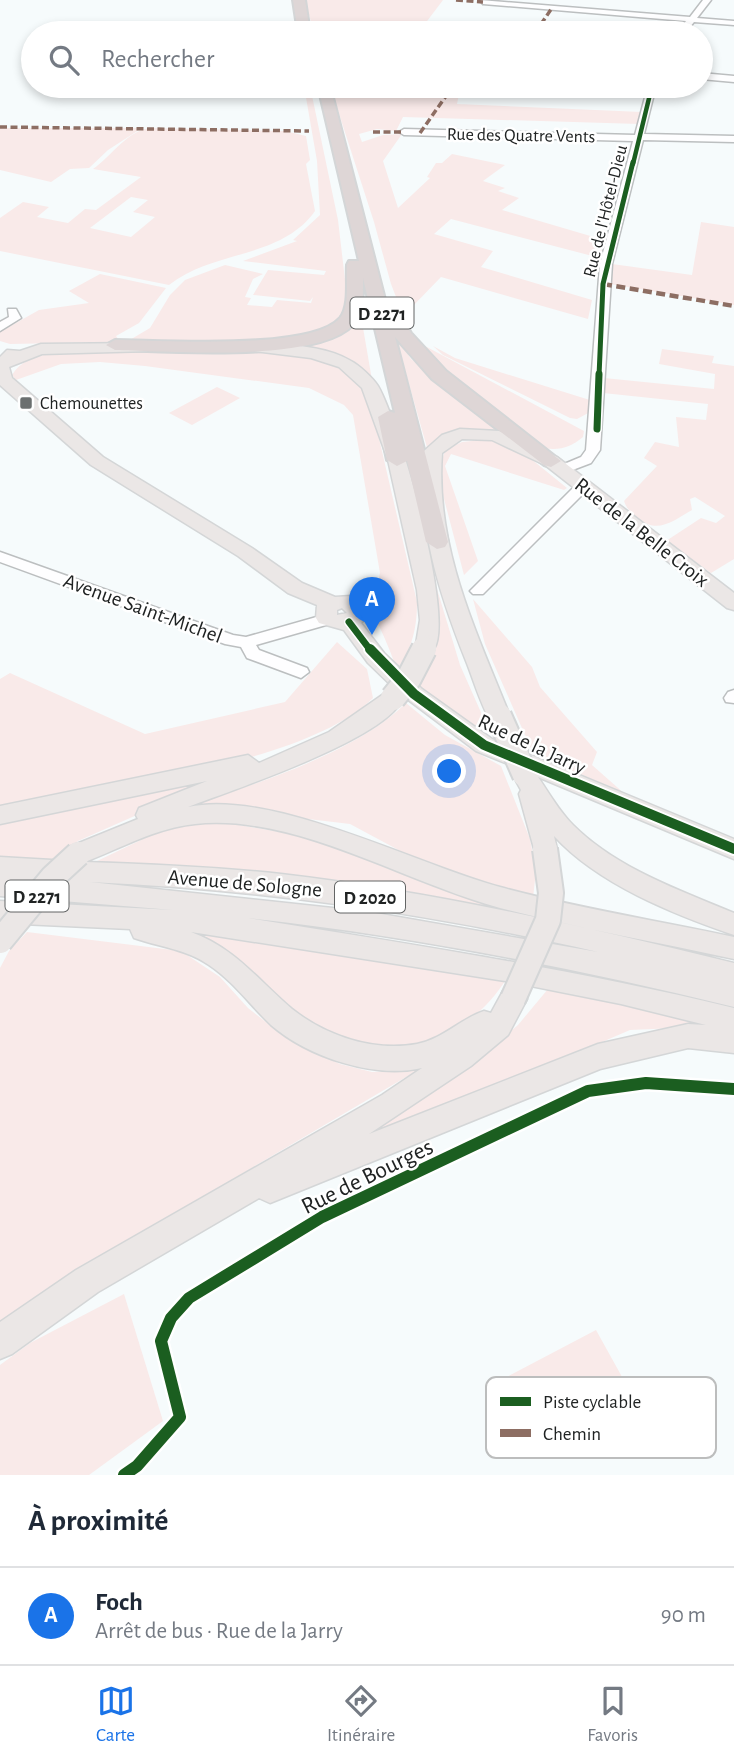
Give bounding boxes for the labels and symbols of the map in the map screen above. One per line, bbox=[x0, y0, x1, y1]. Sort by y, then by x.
street label: Rue des Quatre Vents bbox=[447, 126, 595, 146]
street label: Rue de l'Hôtel-Dieu bbox=[581, 143, 631, 279]
road number: D 2271 bbox=[350, 298, 414, 328]
marker: Chemounettes bbox=[18, 395, 34, 411]
place label: Chemounettes bbox=[40, 395, 143, 413]
street label: Rue de la Belle Croix bbox=[571, 474, 713, 591]
street label: Avenue Saint-Michel bbox=[61, 570, 225, 647]
pin: A bbox=[349, 577, 395, 635]
street label: Rue de la Jarry bbox=[475, 710, 589, 778]
your location bbox=[432, 754, 466, 788]
street label: Avenue de Sologne bbox=[167, 866, 323, 901]
road number: D 2271 bbox=[5, 880, 68, 912]
road number: D 2020 bbox=[335, 882, 405, 912]
street label: Rue de Bourges bbox=[298, 1135, 437, 1219]
legend bbox=[486, 1377, 716, 1458]
text: Piste cyclable bbox=[543, 1393, 641, 1412]
text: Chemin bbox=[543, 1425, 601, 1444]

